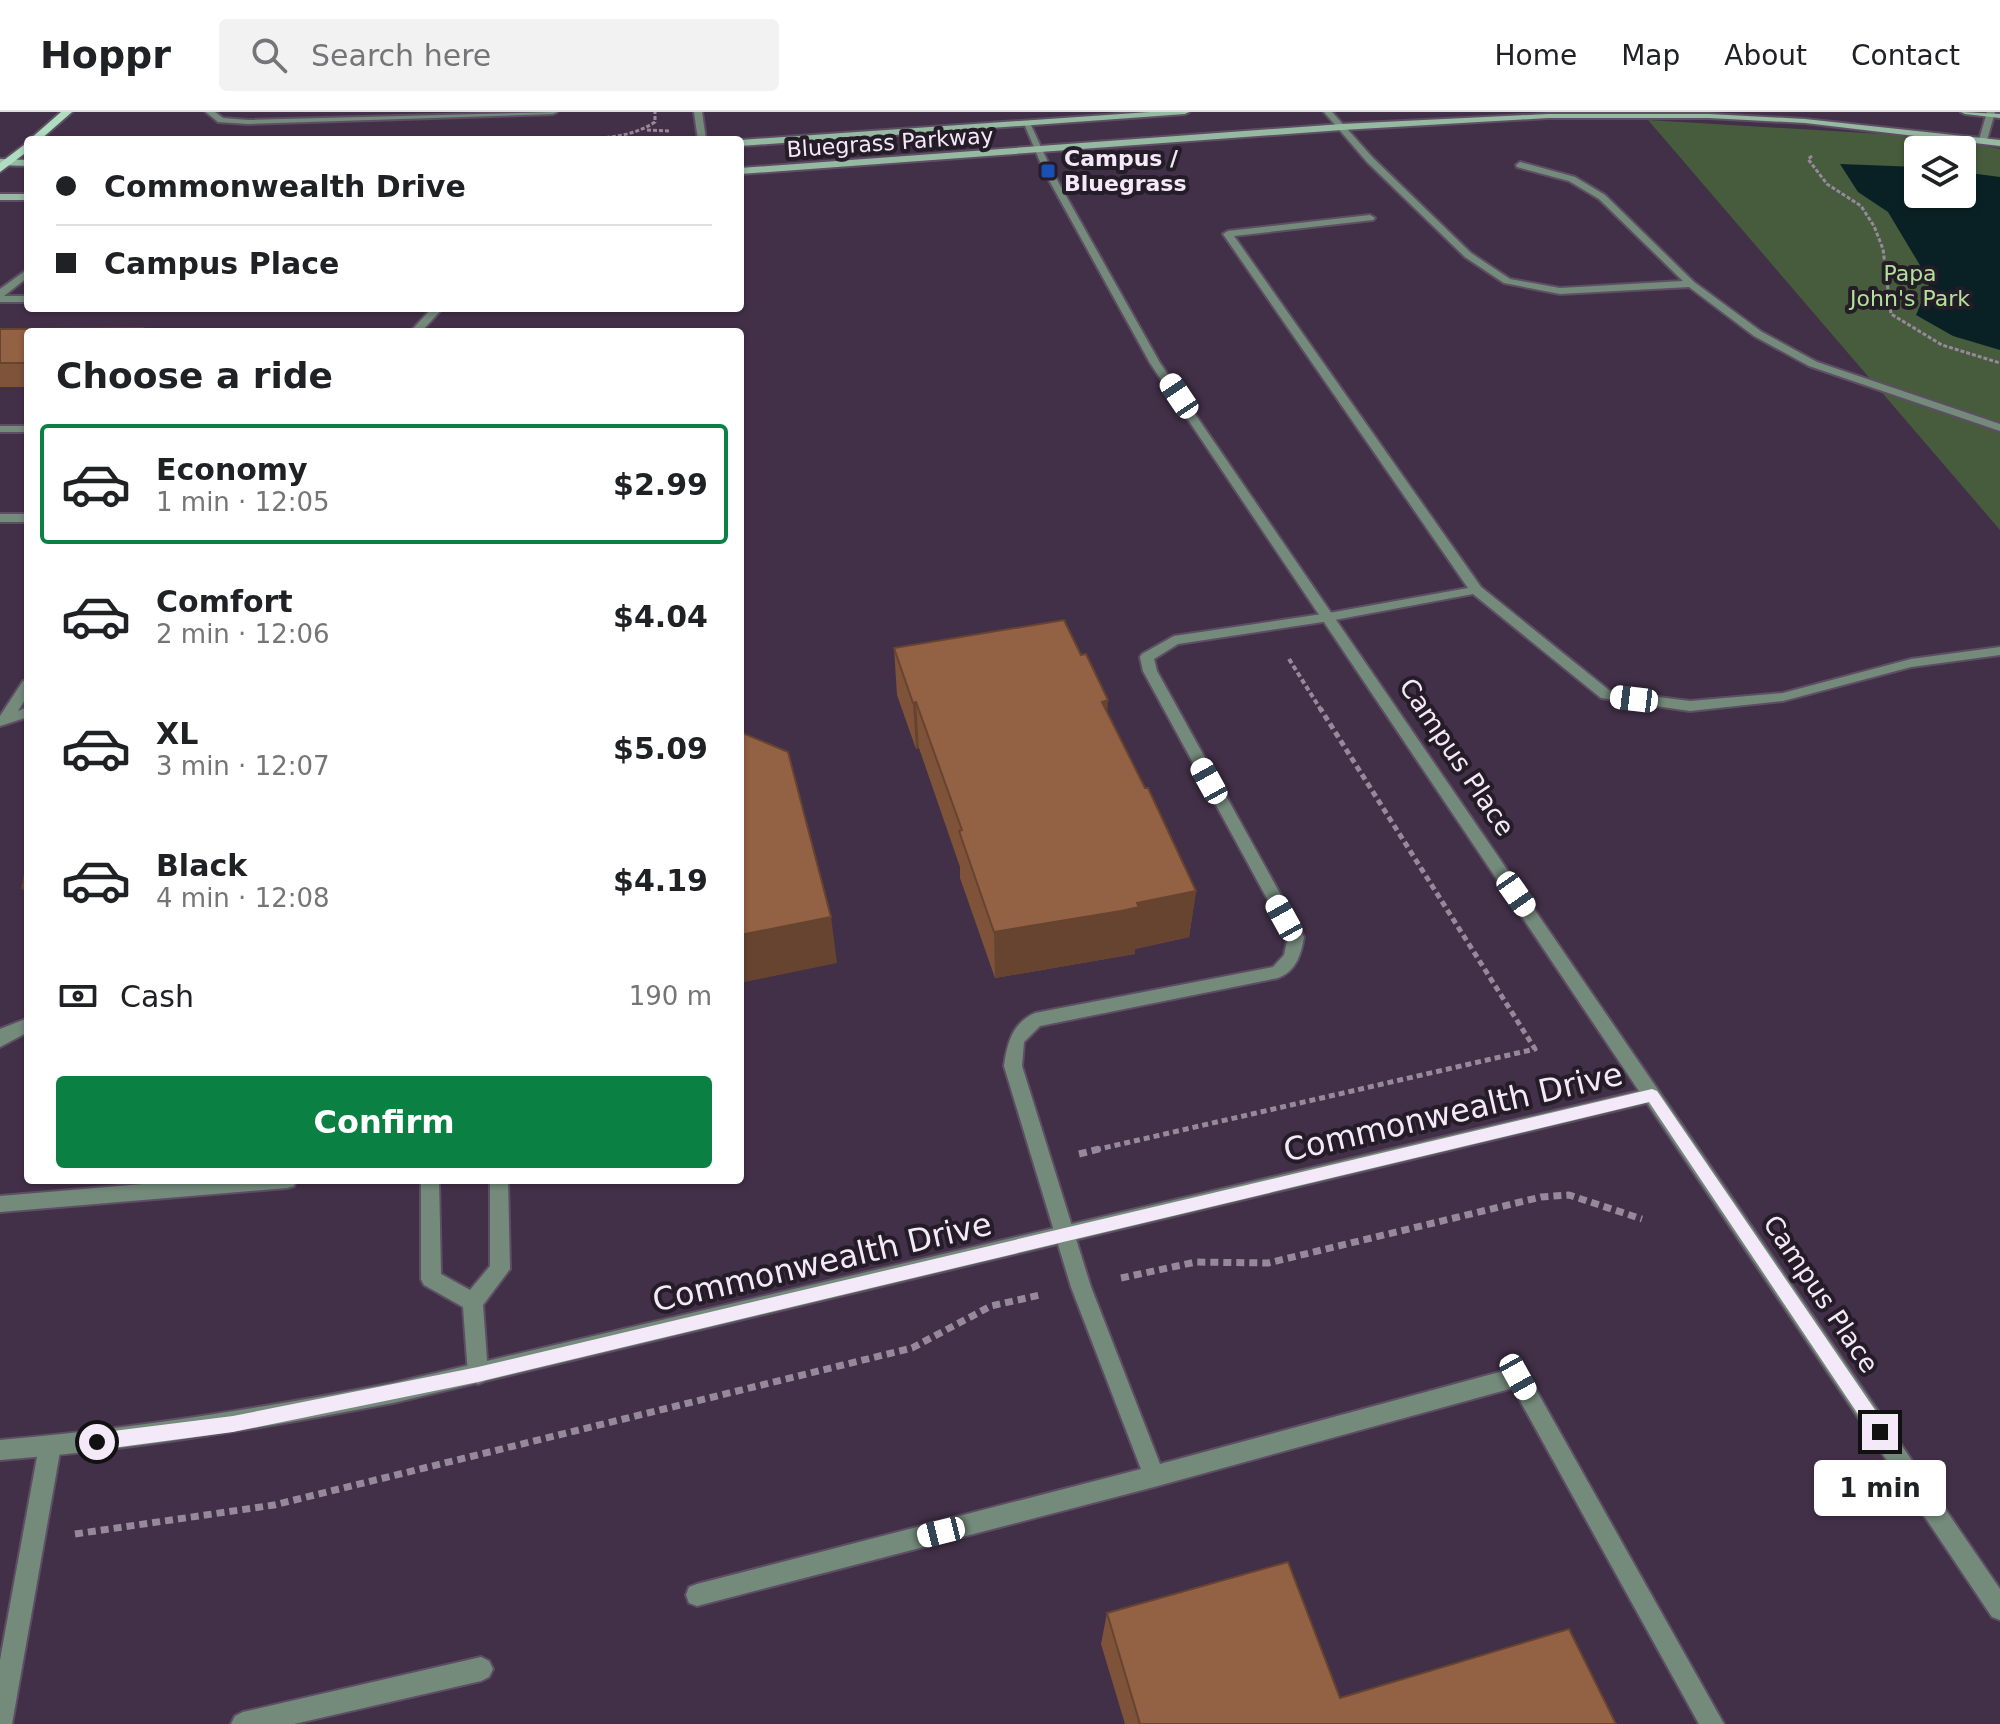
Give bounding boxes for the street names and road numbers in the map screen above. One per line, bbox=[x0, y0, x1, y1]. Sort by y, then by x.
street label: Bluegrass Parkway bbox=[786, 123, 994, 162]
street label: Campus Place bbox=[1393, 673, 1521, 841]
street label: Commonwealth Drive bbox=[1280, 1054, 1626, 1170]
street label: Commonwealth Drive bbox=[649, 1204, 995, 1320]
street label: Campus Place bbox=[1757, 1210, 1885, 1378]

